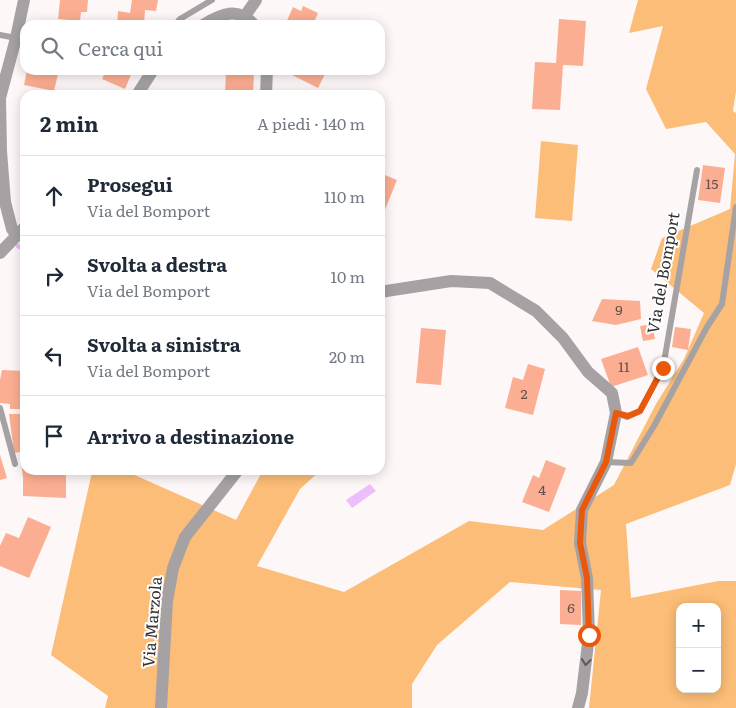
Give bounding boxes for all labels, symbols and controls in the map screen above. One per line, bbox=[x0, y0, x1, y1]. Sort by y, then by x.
search box bbox=[20, 20, 385, 75]
icon: search bbox=[38, 34, 66, 62]
text: Cerca qui bbox=[78, 34, 163, 62]
text: 2 min bbox=[40, 107, 99, 138]
text: A piedi · 140 m bbox=[257, 111, 365, 135]
text: Prosegui bbox=[87, 170, 173, 198]
house number: 15 bbox=[706, 173, 718, 193]
icon: ahead bbox=[40, 182, 68, 210]
text: 110 m bbox=[324, 184, 365, 208]
text: Via del Bomport bbox=[87, 198, 210, 222]
street label: Via del Bomport bbox=[639, 210, 685, 336]
text: Svolta a destra bbox=[87, 250, 227, 278]
icon: right bbox=[40, 262, 68, 290]
text: 10 m bbox=[331, 264, 365, 288]
text: Via del Bomport bbox=[87, 278, 210, 302]
house number: 9 bbox=[615, 299, 623, 319]
text: Svolta a sinistra bbox=[87, 330, 241, 358]
icon: left bbox=[40, 342, 68, 370]
text: 20 m bbox=[329, 344, 365, 368]
house number: 11 bbox=[618, 356, 630, 376]
route end bbox=[652, 357, 675, 380]
text: Via del Bomport bbox=[87, 358, 210, 382]
house number: 2 bbox=[520, 383, 528, 403]
icon: arrive bbox=[40, 422, 68, 450]
text: Arrivo a destinazione bbox=[87, 422, 294, 450]
house number: 4 bbox=[538, 479, 546, 499]
street label: Via Marzola bbox=[135, 575, 167, 668]
house number: 6 bbox=[567, 597, 575, 617]
map controls bbox=[676, 603, 721, 693]
button: + bbox=[676, 603, 721, 648]
route start bbox=[578, 624, 601, 647]
button: − bbox=[676, 648, 721, 693]
one-way arrow bbox=[581, 658, 592, 666]

